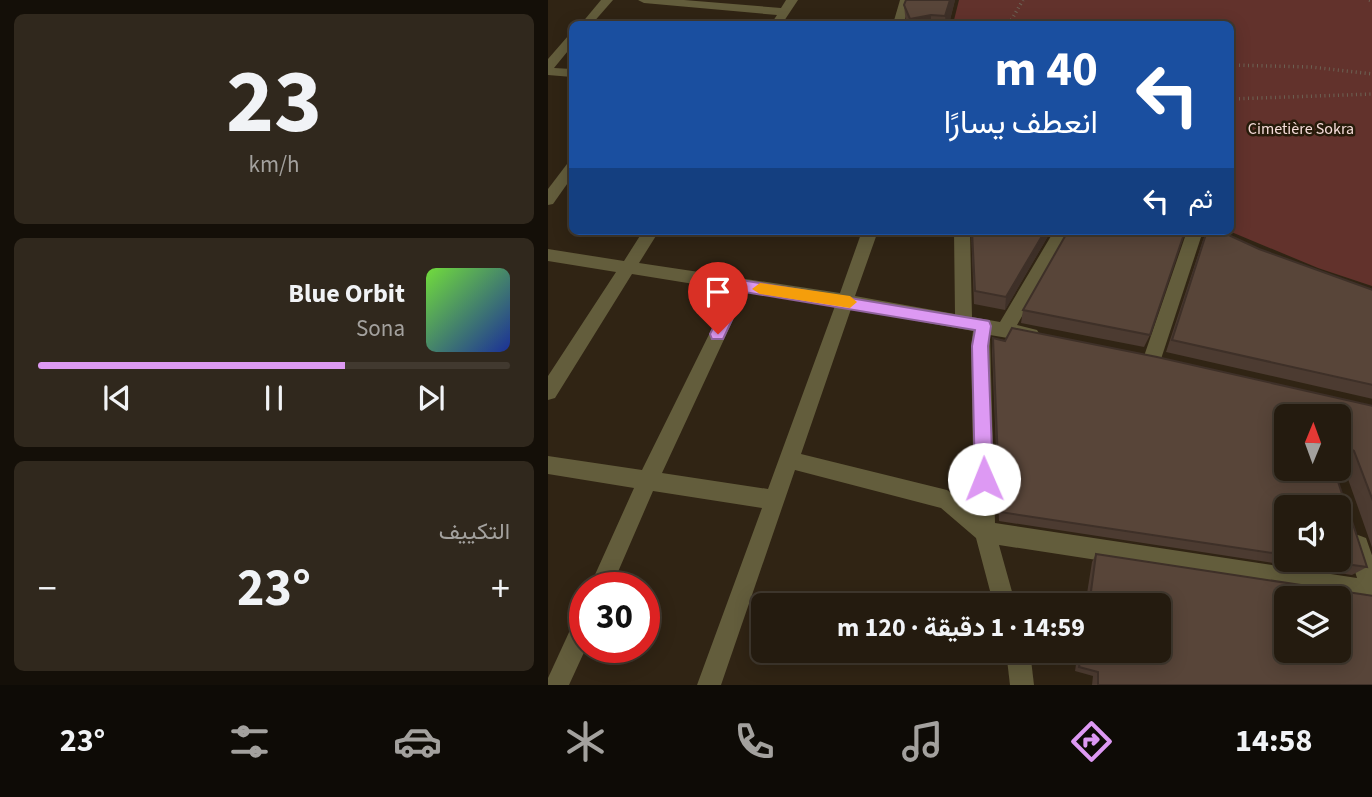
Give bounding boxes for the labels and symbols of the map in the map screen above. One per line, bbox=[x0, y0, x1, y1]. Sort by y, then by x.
park label: Cimetière Sokra bbox=[1248, 118, 1354, 140]
pin bbox=[688, 262, 748, 334]
north arrow bbox=[1274, 404, 1351, 481]
position arrow bbox=[947, 442, 1021, 516]
speed limit sign: 30 bbox=[569, 572, 660, 663]

